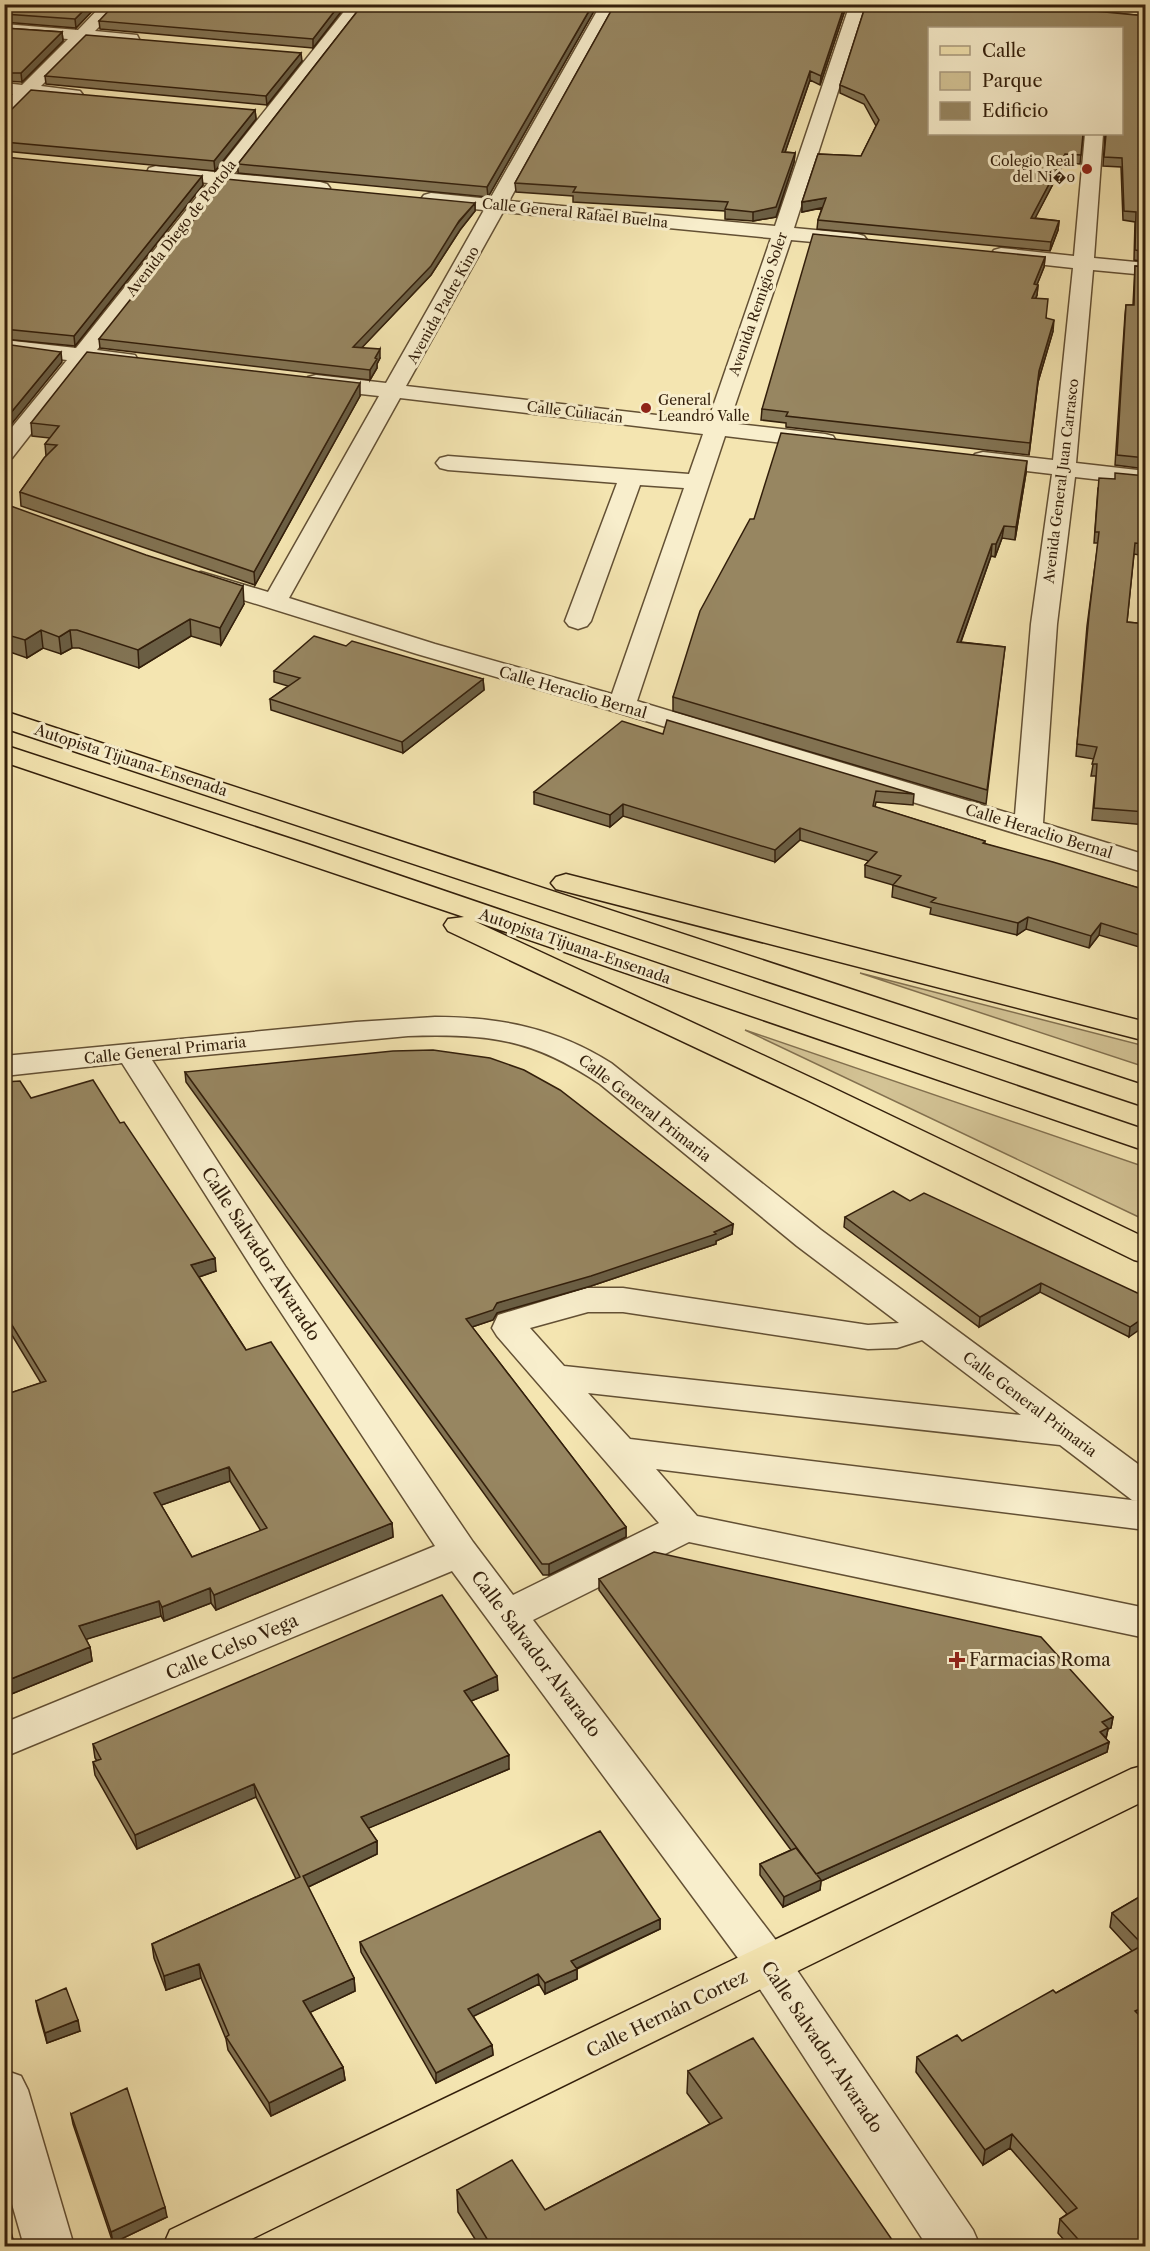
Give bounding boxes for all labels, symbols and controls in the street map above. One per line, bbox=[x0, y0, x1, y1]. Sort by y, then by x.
legend bbox=[928, 27, 1123, 135]
text: Calle bbox=[982, 40, 1026, 62]
text: Parque bbox=[982, 70, 1043, 92]
text: Edificio bbox=[982, 100, 1048, 122]
place label: Colegio Real del Ni�o bbox=[990, 152, 1075, 186]
street label: Avenida Diego de Portola bbox=[121, 156, 240, 301]
marker: Colegio Real del Ni�o bbox=[1080, 162, 1094, 176]
street label: Calle General Rafael Buelna bbox=[481, 194, 670, 232]
street label: Avenida Remigio Soler bbox=[725, 230, 791, 379]
street label: Avenida Padre Kino bbox=[403, 243, 483, 368]
street label: Avenida General Juan Carrasco bbox=[1039, 377, 1083, 586]
place label: General Leandro Valle bbox=[658, 391, 750, 425]
street label: Calle Culiacán bbox=[526, 397, 624, 427]
marker: General Leandro Valle bbox=[639, 401, 653, 415]
street label: Calle Heraclio Bernal bbox=[497, 662, 650, 722]
street label: Autopista Tijuana-Ensenada bbox=[31, 720, 230, 800]
street label: Calle Heraclio Bernal bbox=[963, 800, 1115, 863]
street label: Autopista Tijuana-Ensenada bbox=[476, 904, 673, 988]
street label: Calle General Primaria bbox=[83, 1032, 247, 1068]
street label: Calle General Primaria bbox=[575, 1050, 715, 1166]
street label: Calle Salvador Alvarado bbox=[197, 1163, 325, 1345]
street label: Calle General Primaria bbox=[959, 1347, 1101, 1461]
street label: Calle Salvador Alvarado bbox=[466, 1566, 606, 1742]
street label: Calle Celso Vega bbox=[163, 1609, 302, 1685]
place label: Farmacias Roma bbox=[969, 1649, 1111, 1671]
marker: Farmacias Roma bbox=[950, 1653, 964, 1667]
street label: Calle Salvador Alvarado bbox=[756, 1957, 888, 2137]
street label: Calle Hernán Cortez bbox=[583, 1965, 751, 2063]

